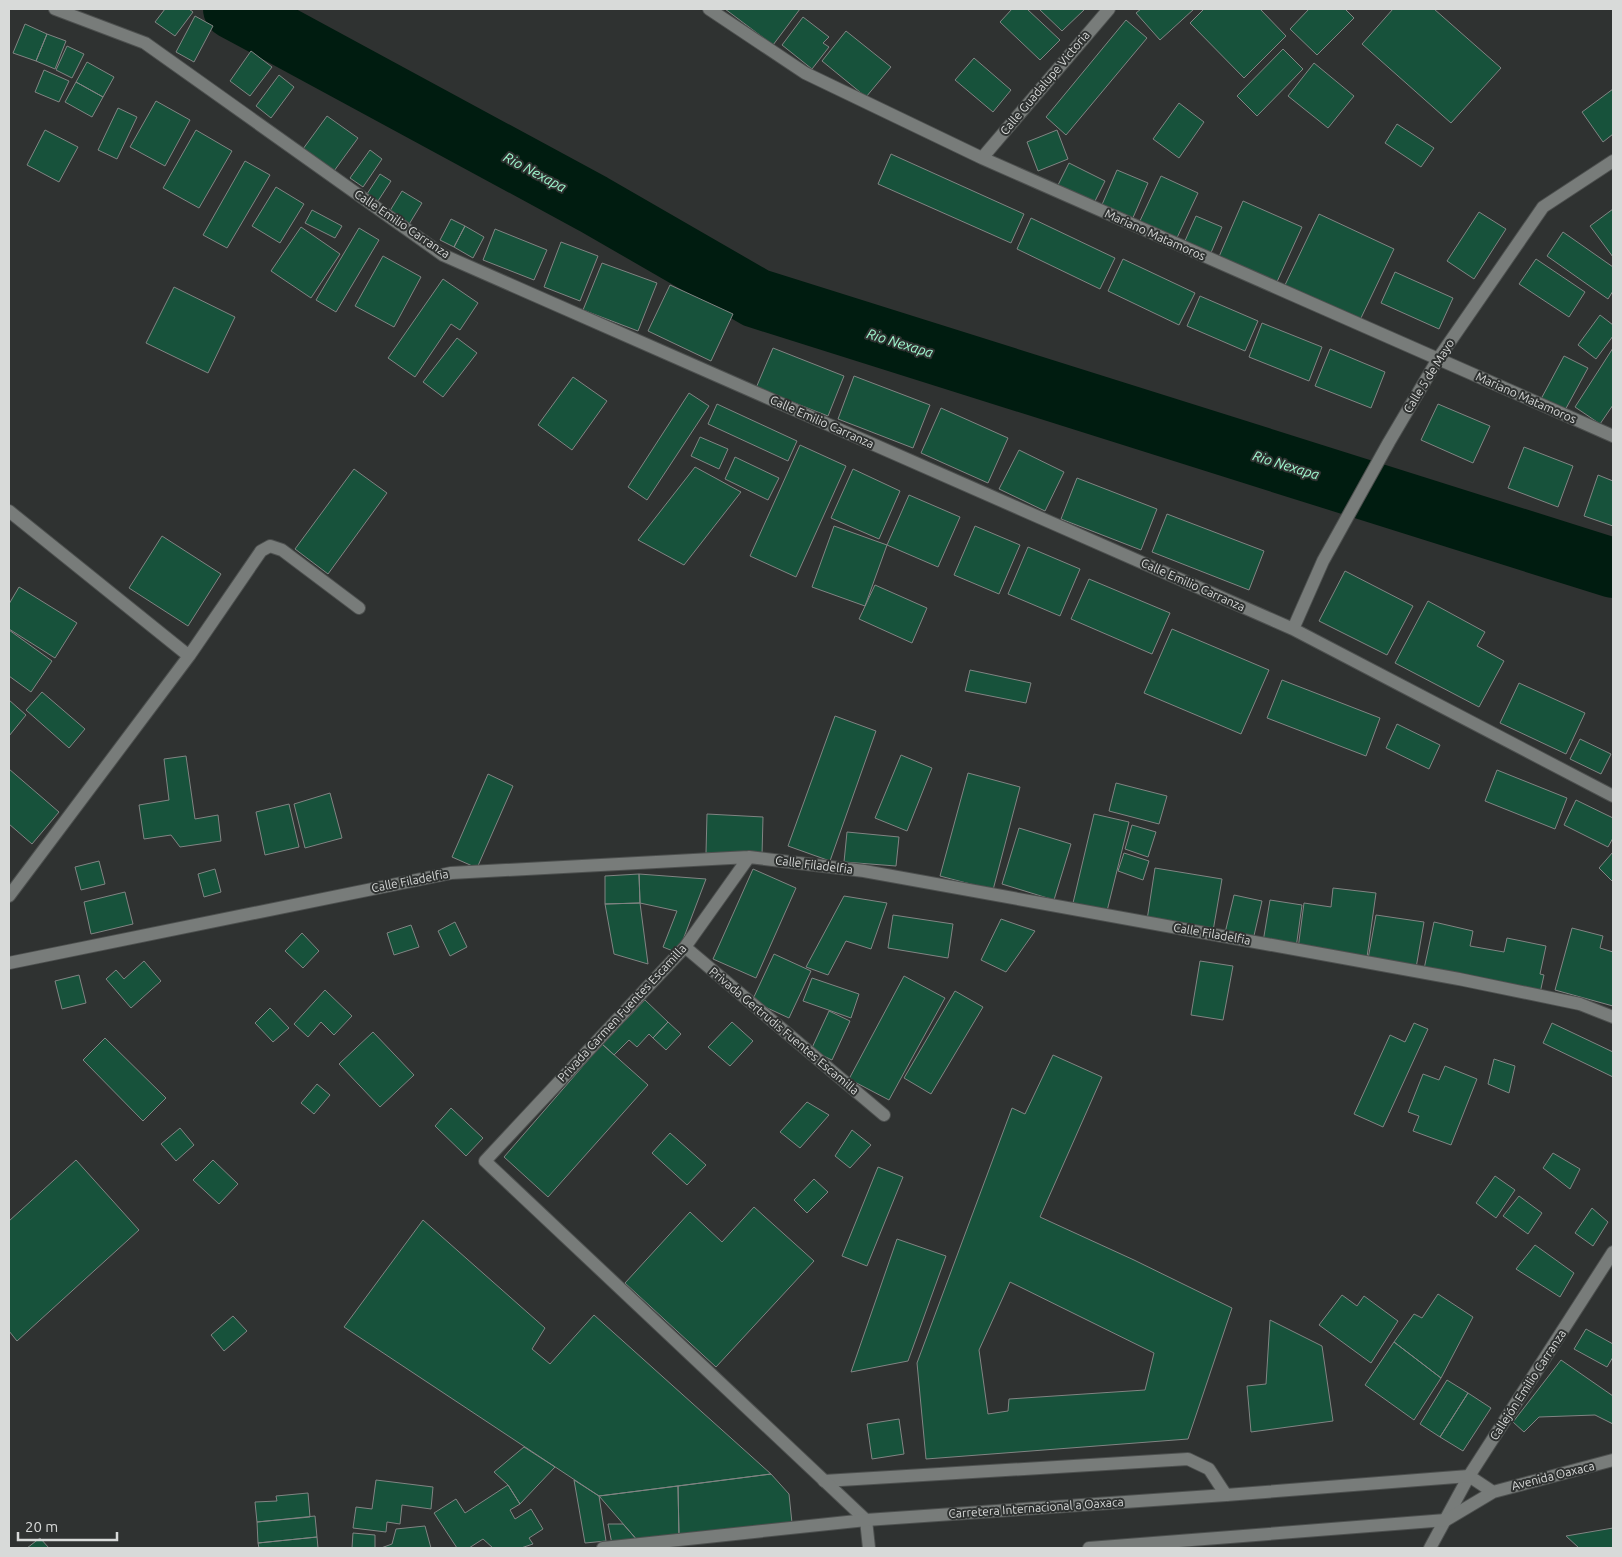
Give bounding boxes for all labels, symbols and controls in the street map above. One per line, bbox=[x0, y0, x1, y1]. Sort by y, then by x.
street label: Calle Guadalupe Victoria bbox=[997, 28, 1092, 137]
water label: Rio Nexapa bbox=[501, 149, 569, 195]
street label: Calle Emilio Carranza bbox=[352, 187, 452, 260]
street label: Mariano Matamoros bbox=[1103, 207, 1207, 263]
water label: Rio Nexapa bbox=[865, 325, 936, 361]
street label: Calle 5 de Mayo bbox=[1401, 336, 1456, 415]
street label: Mariano Matamoros bbox=[1474, 370, 1578, 426]
street label: Calle Emilio Carranza bbox=[768, 393, 876, 450]
water label: Rio Nexapa bbox=[1251, 447, 1322, 483]
street label: Calle Emilio Carranza bbox=[1139, 556, 1247, 613]
street label: Calle Filadelfia bbox=[774, 853, 854, 876]
street label: Calle Filadelfia bbox=[370, 867, 450, 894]
street label: Calle Filadelfia bbox=[1172, 920, 1252, 947]
street label: Privada Carmen Fuentes Escamilla bbox=[555, 942, 689, 1084]
street label: Privada Gertrudis Fuentes Escamilla bbox=[707, 964, 862, 1097]
street label: Callejón Emilio Carranza bbox=[1487, 1327, 1568, 1442]
street label: Avenida Oaxaca bbox=[1510, 1459, 1596, 1492]
street label: Carretera Internacional a Oaxaca bbox=[948, 1495, 1124, 1520]
scale bar bbox=[18, 1510, 116, 1542]
text: 20 m bbox=[25, 1518, 58, 1535]

